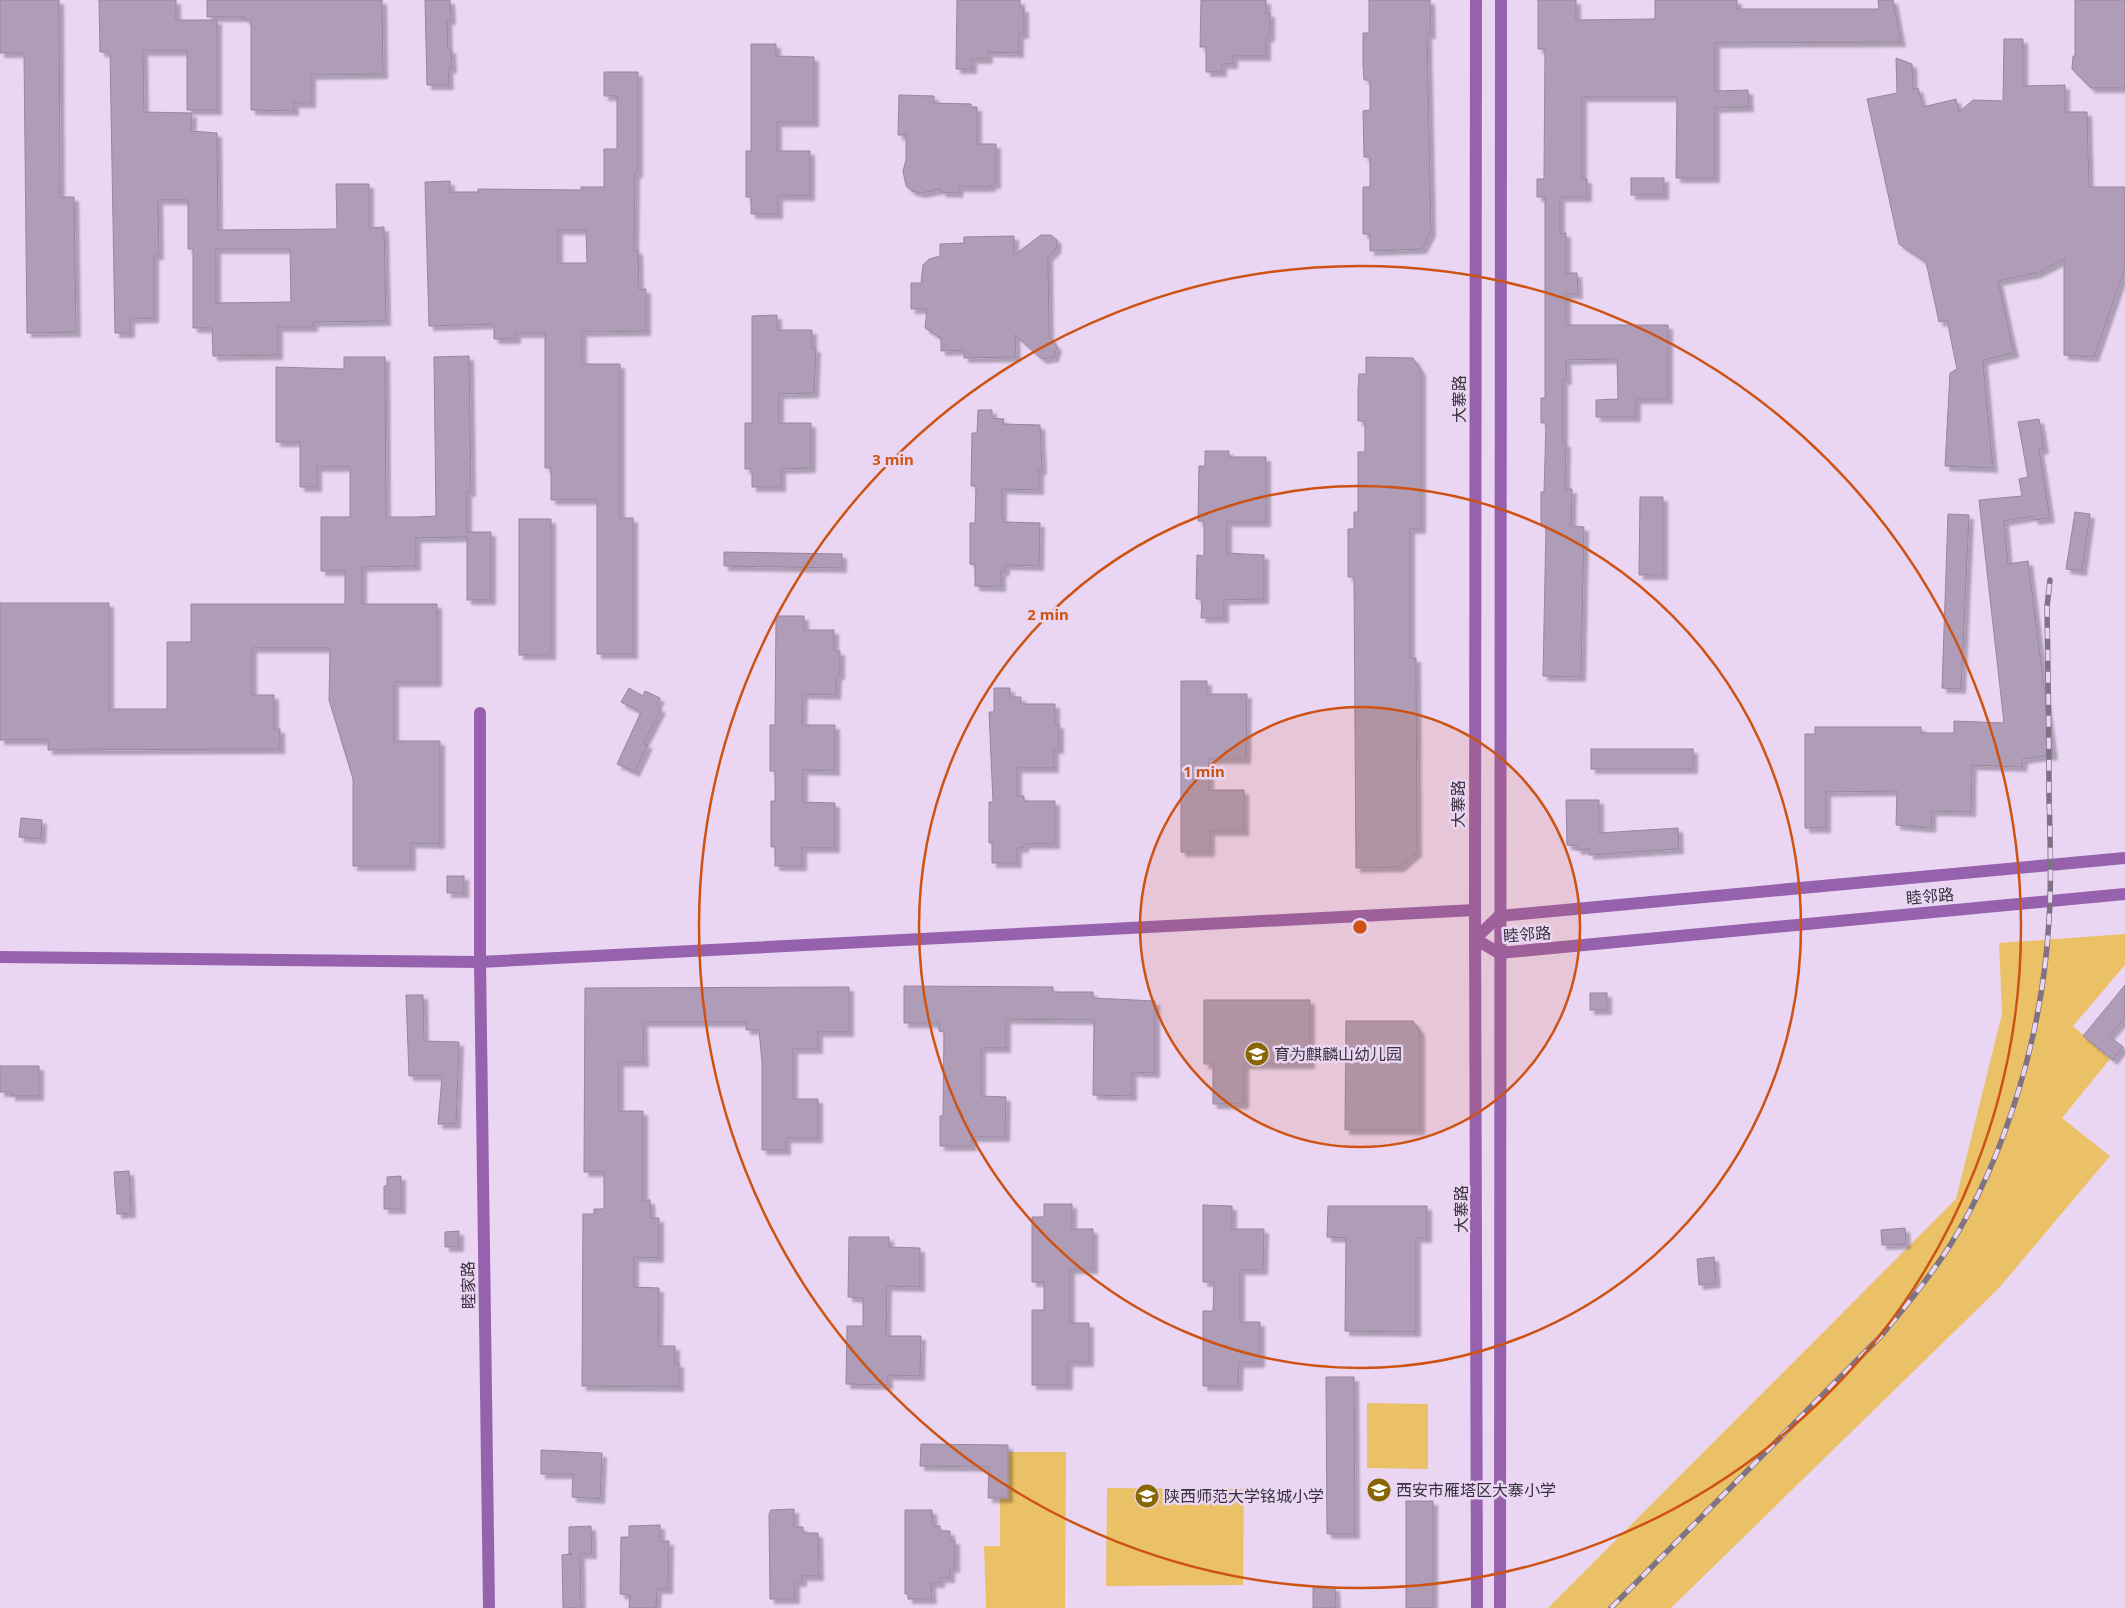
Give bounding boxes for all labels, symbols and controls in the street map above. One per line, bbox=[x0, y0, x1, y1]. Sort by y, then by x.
street label: 大寨路 bbox=[1448, 375, 1470, 423]
text: 3 min bbox=[872, 449, 914, 469]
text: 2 min bbox=[1027, 604, 1069, 624]
text: 1 min bbox=[1183, 761, 1225, 781]
street label: 大寨路 bbox=[1447, 780, 1469, 828]
street label: 睦邻路 bbox=[1905, 883, 1955, 909]
centre of rings bbox=[1351, 918, 1369, 936]
street label: 睦邻路 bbox=[1502, 921, 1552, 947]
school or university icon: 育为麒麟山幼儿园 bbox=[1244, 1041, 1270, 1067]
place label: 育为麒麟山幼儿园 bbox=[1274, 1043, 1402, 1065]
street label: 大寨路 bbox=[1450, 1185, 1472, 1233]
street label: 睦家路 bbox=[457, 1261, 479, 1309]
school or university icon: 西安市雁塔区大寨小学 bbox=[1366, 1477, 1392, 1503]
place label: 西安市雁塔区大寨小学 bbox=[1396, 1479, 1556, 1501]
school or university icon: 陕西师范大学铭城小学 bbox=[1134, 1483, 1160, 1509]
place label: 陕西师范大学铭城小学 bbox=[1164, 1485, 1324, 1507]

